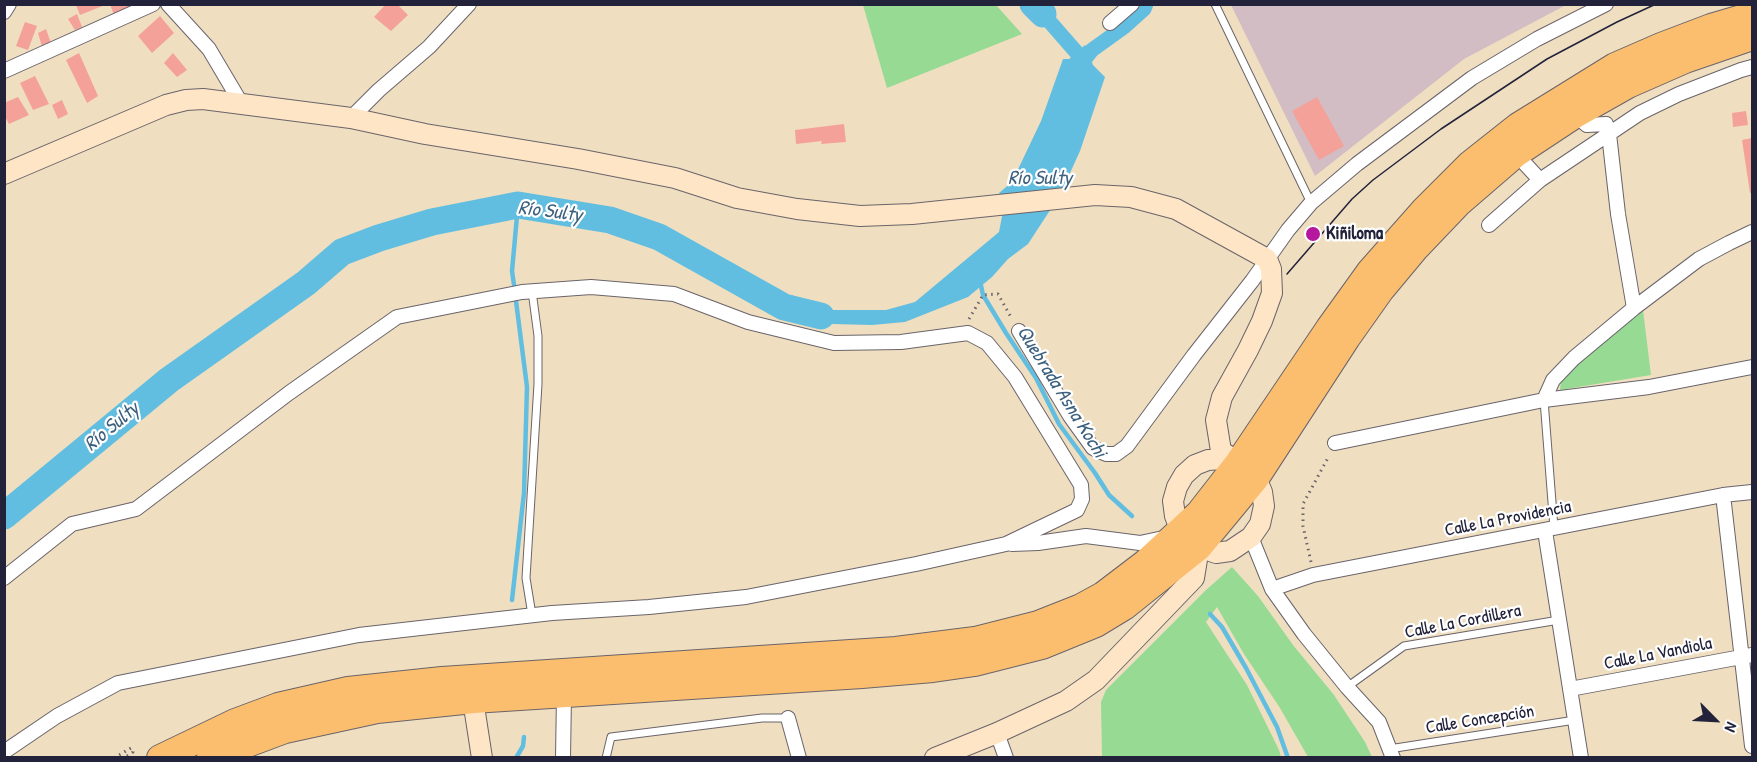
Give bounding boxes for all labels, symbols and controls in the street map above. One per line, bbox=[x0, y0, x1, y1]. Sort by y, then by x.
water label: Río Sulty bbox=[1008, 167, 1072, 191]
water label: Río Sulty bbox=[517, 196, 583, 228]
place label: Kiñiloma bbox=[1326, 223, 1383, 245]
marker: Kiñiloma bbox=[1304, 225, 1322, 243]
water label: Quebrada Asna Kochi bbox=[1011, 322, 1111, 462]
water label: Río Sulty bbox=[80, 397, 144, 457]
street label: Calle La Providencia bbox=[1443, 496, 1573, 542]
street label: Calle La Cordillera bbox=[1403, 600, 1523, 644]
street label: Calle La Vandiola bbox=[1602, 633, 1714, 675]
north arrow bbox=[1685, 690, 1745, 750]
street label: Calle Concepción bbox=[1424, 701, 1536, 739]
text: N bbox=[1720, 719, 1743, 736]

